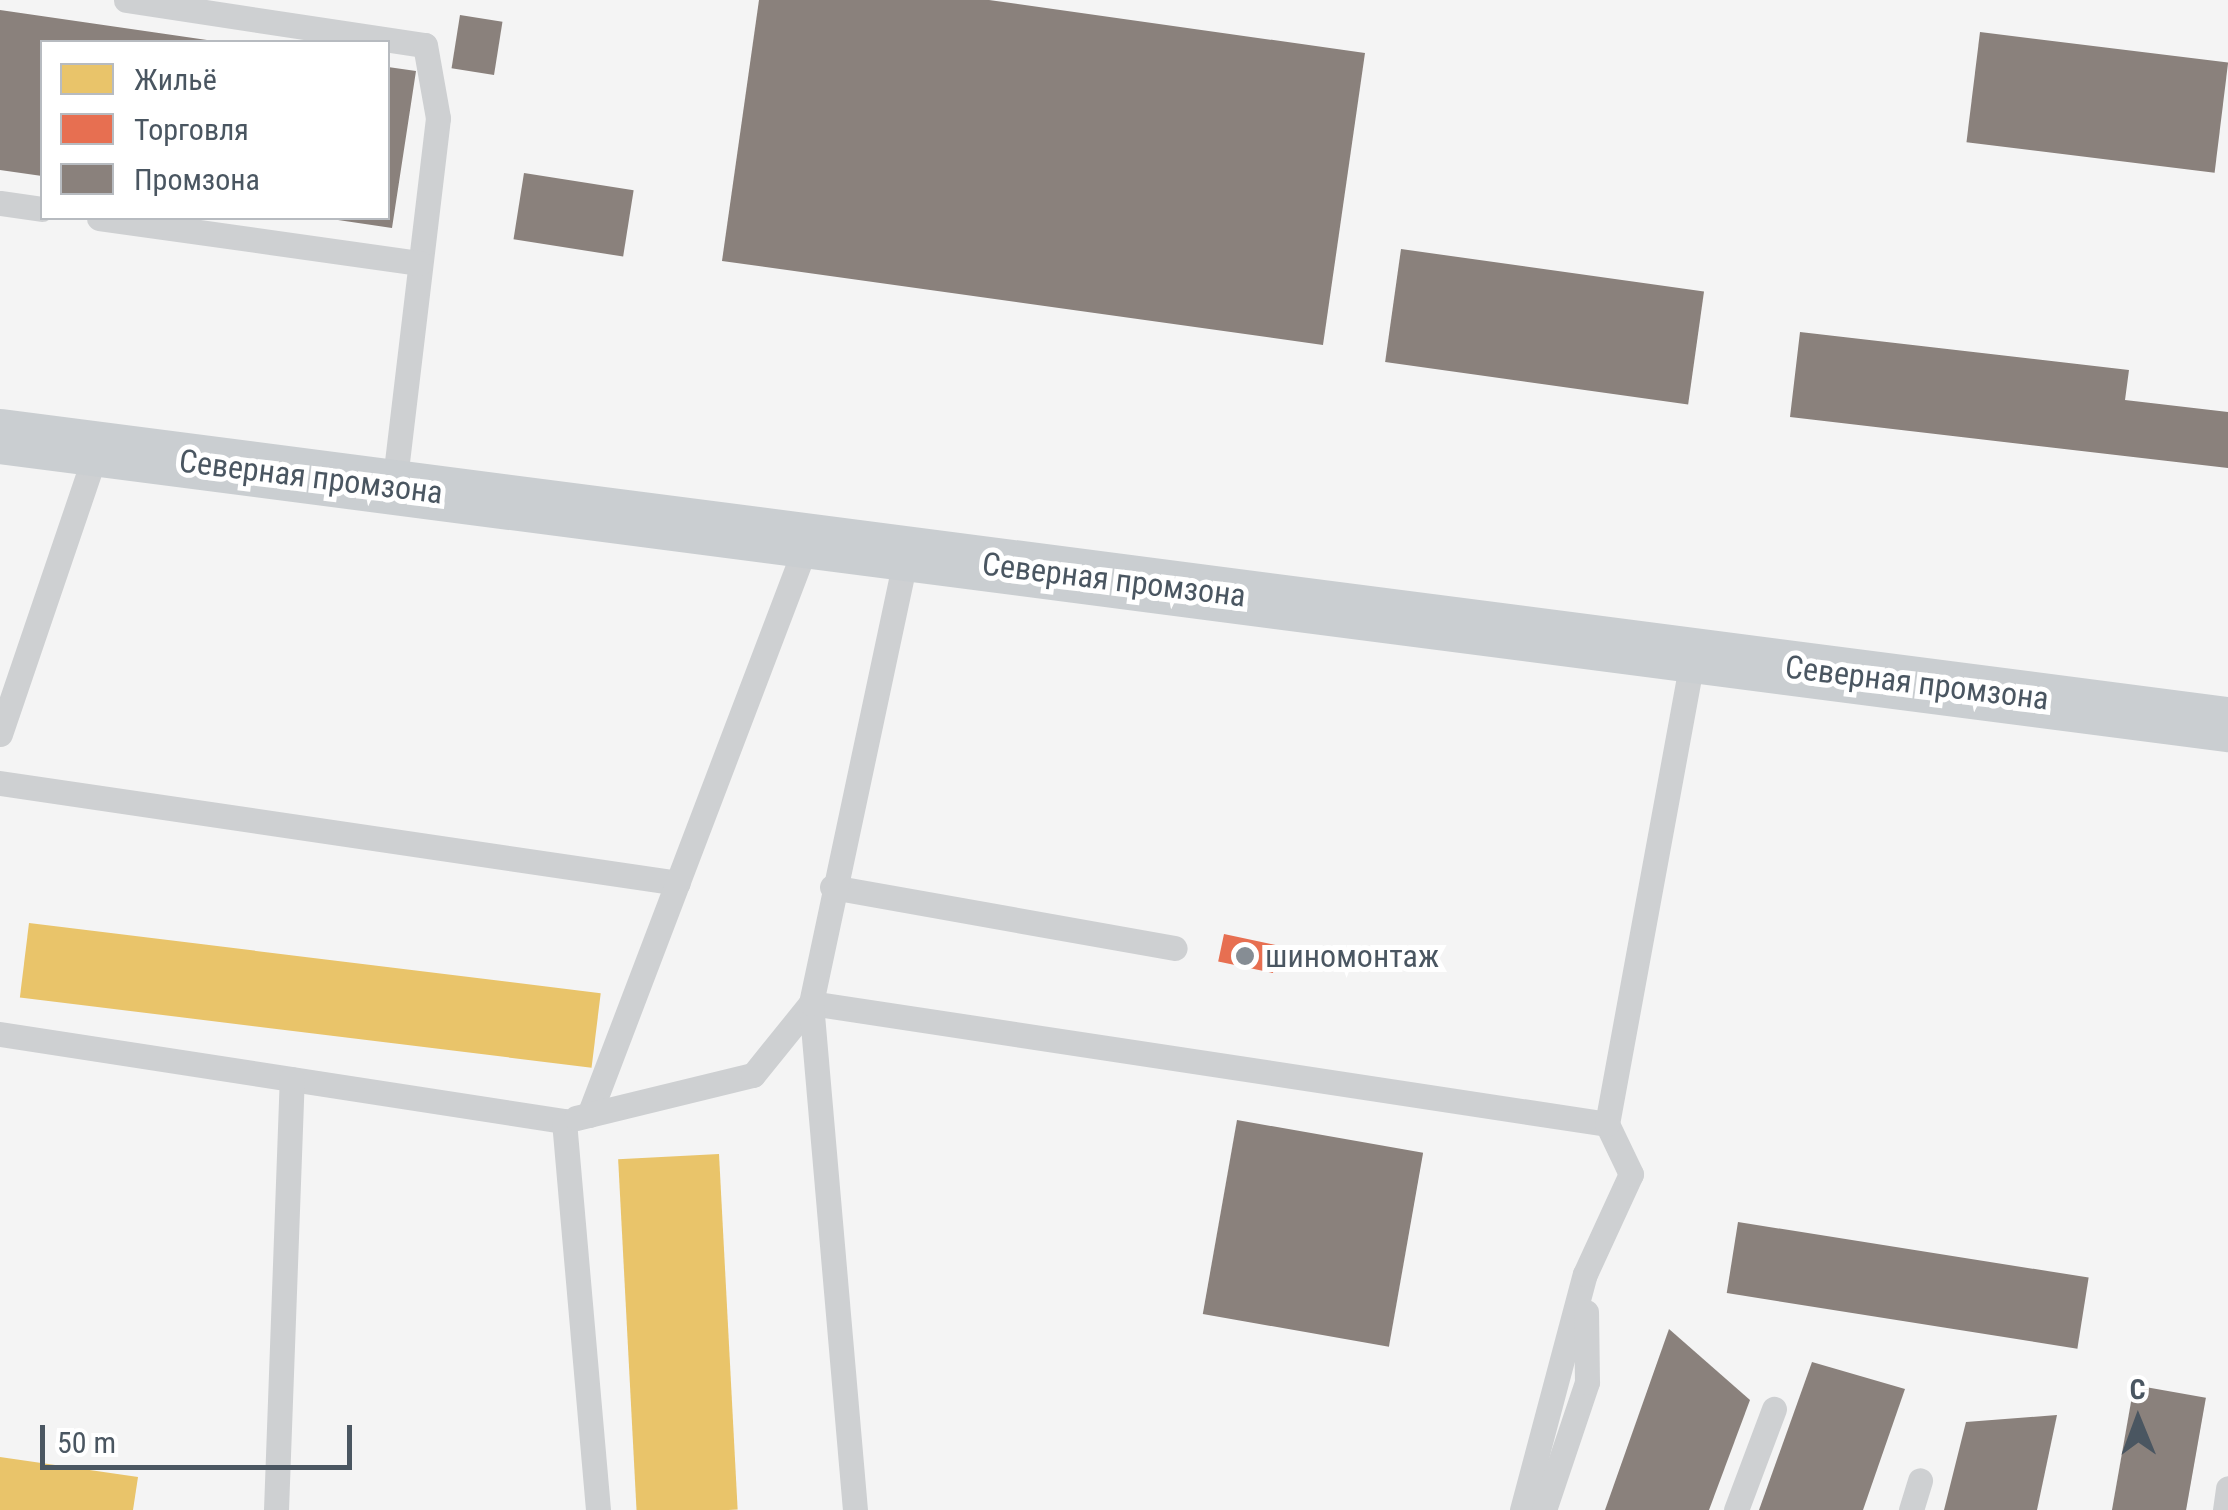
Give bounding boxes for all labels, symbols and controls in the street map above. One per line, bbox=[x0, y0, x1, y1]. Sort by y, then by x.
legend bbox=[40, 40, 390, 220]
text: Жильё bbox=[134, 62, 217, 97]
text: Торговля bbox=[134, 112, 249, 147]
text: Промзона bbox=[134, 162, 260, 197]
street label: Северная промзона bbox=[177, 442, 445, 512]
street label: Северная промзона bbox=[980, 545, 1248, 615]
street label: Северная промзона bbox=[1783, 648, 2051, 718]
place label: шиномонтаж bbox=[1265, 937, 1439, 975]
marker: шиномонтаж bbox=[1234, 945, 1256, 967]
north arrow bbox=[2088, 1370, 2188, 1470]
text: С bbox=[2129, 1373, 2146, 1406]
scale bar bbox=[45, 1405, 358, 1467]
text: 50 m bbox=[57, 1425, 116, 1460]

